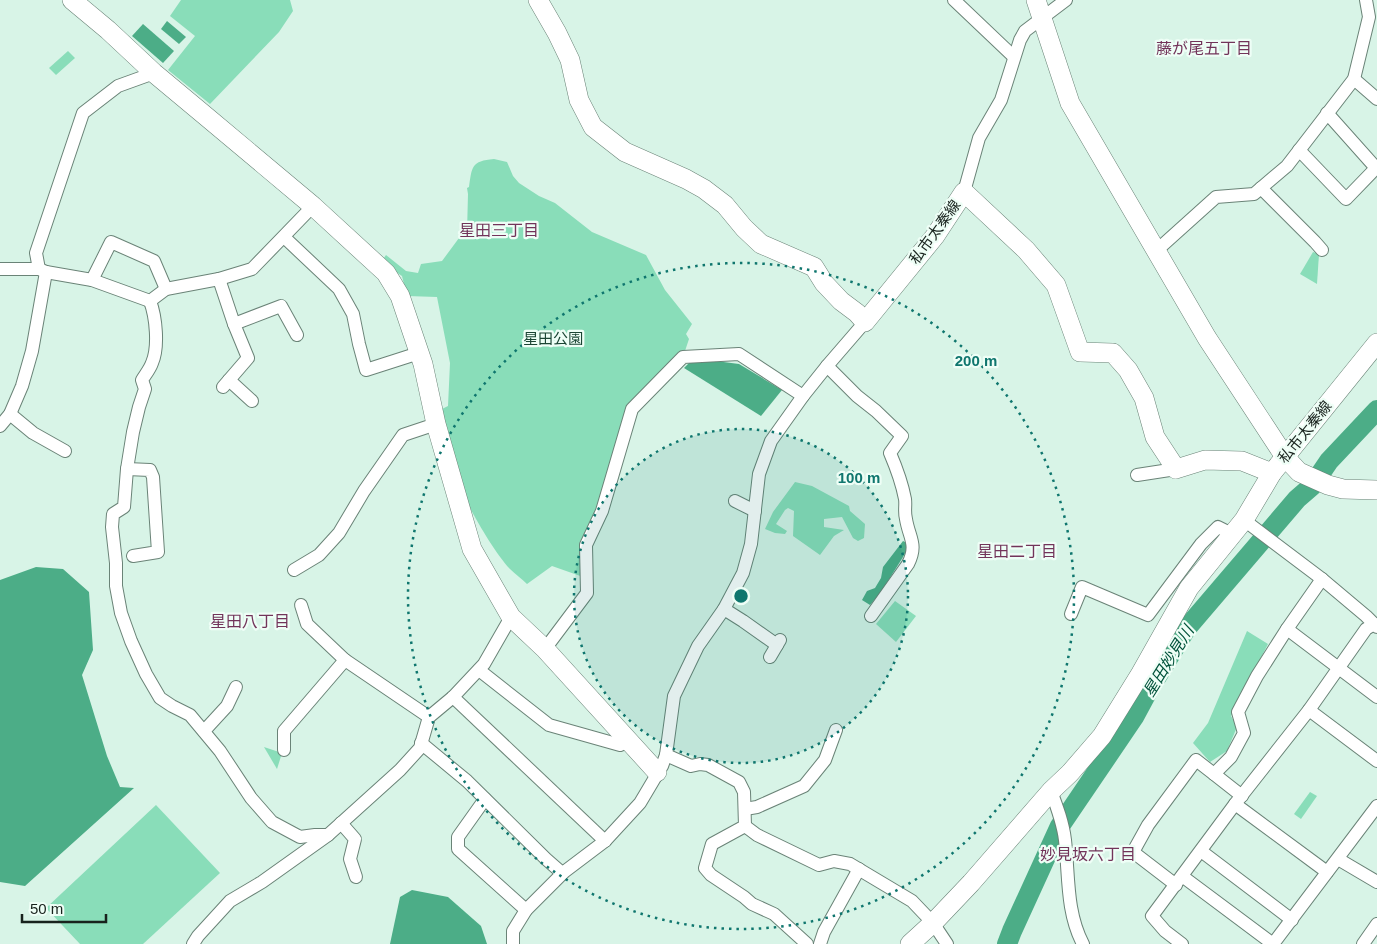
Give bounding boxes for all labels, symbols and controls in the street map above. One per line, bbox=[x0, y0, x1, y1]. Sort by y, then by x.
district label: 藤が尾五丁目 bbox=[1156, 40, 1252, 57]
street label: 私市太秦線 bbox=[906, 196, 964, 267]
district label: 星田三丁目 bbox=[459, 222, 539, 239]
park label: 星田公園 bbox=[523, 330, 583, 347]
text: 200 m bbox=[955, 352, 997, 369]
street label: 私市太秦線 bbox=[1274, 397, 1335, 466]
text: 100 m bbox=[838, 469, 880, 486]
district label: 星田二丁目 bbox=[977, 543, 1057, 560]
centre of rings bbox=[732, 587, 750, 605]
district label: 星田八丁目 bbox=[210, 613, 290, 630]
water label: 星田妙見川 bbox=[1140, 621, 1198, 700]
district label: 妙見坂六丁目 bbox=[1040, 846, 1136, 863]
scale bar bbox=[22, 892, 106, 924]
text: 50 m bbox=[30, 900, 63, 917]

